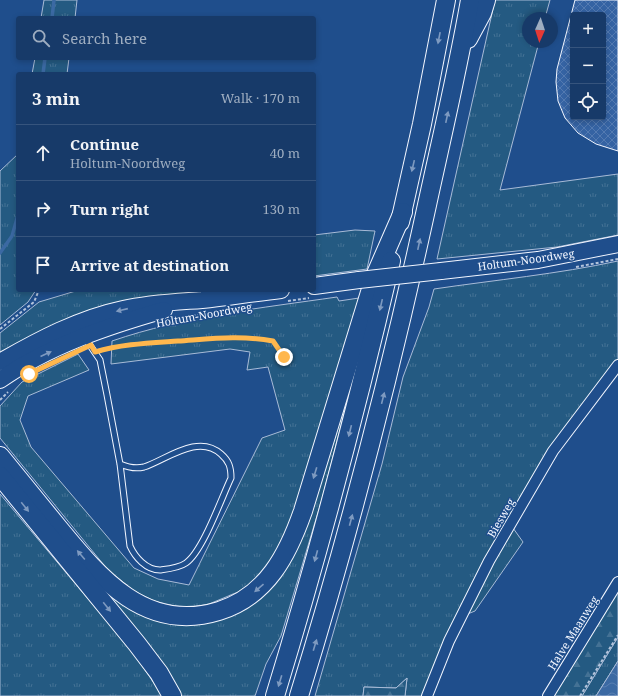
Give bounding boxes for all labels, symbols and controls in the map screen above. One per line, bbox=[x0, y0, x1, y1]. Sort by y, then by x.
north arrow bbox=[522, 12, 558, 48]
map controls bbox=[570, 12, 606, 120]
button: + bbox=[570, 12, 606, 48]
search box bbox=[16, 16, 316, 60]
icon: search bbox=[30, 27, 52, 49]
text: Search here bbox=[62, 28, 147, 48]
one-way arrow bbox=[436, 32, 442, 44]
button: − bbox=[570, 48, 606, 84]
button: locate bbox=[570, 84, 606, 120]
text: 3 min bbox=[32, 87, 80, 110]
text: Walk · 170 m bbox=[221, 89, 300, 107]
one-way arrow bbox=[444, 111, 450, 123]
text: Continue bbox=[70, 134, 139, 154]
icon: ahead bbox=[32, 142, 54, 164]
text: 40 m bbox=[270, 144, 300, 162]
text: Holtum-Noordweg bbox=[70, 154, 185, 172]
one-way arrow bbox=[410, 160, 416, 172]
icon: right bbox=[32, 198, 54, 220]
text: Turn right bbox=[70, 199, 149, 219]
text: 130 m bbox=[263, 200, 300, 218]
one-way arrow bbox=[416, 238, 422, 250]
street label: Holtum-Noordweg bbox=[477, 245, 575, 274]
icon: arrive bbox=[32, 254, 54, 276]
text: Arrive at destination bbox=[70, 255, 229, 275]
one-way arrow bbox=[378, 298, 384, 311]
street label: Holtum-Noordweg bbox=[155, 299, 253, 330]
one-way arrow bbox=[116, 307, 128, 313]
route end bbox=[275, 348, 293, 366]
one-way arrow bbox=[40, 351, 52, 357]
route start bbox=[20, 365, 38, 383]
one-way arrow bbox=[380, 391, 386, 403]
one-way arrow bbox=[347, 425, 353, 437]
one-way arrow bbox=[312, 467, 318, 479]
street label: Biesweg bbox=[483, 495, 518, 540]
one-way arrow bbox=[20, 501, 29, 512]
one-way arrow bbox=[348, 514, 354, 527]
one-way arrow bbox=[77, 550, 86, 561]
one-way arrow bbox=[313, 550, 319, 563]
one-way arrow bbox=[254, 583, 263, 592]
street label: Halve Maanweg bbox=[544, 593, 601, 673]
one-way arrow bbox=[103, 601, 112, 612]
one-way arrow bbox=[312, 639, 318, 651]
one-way arrow bbox=[277, 675, 283, 687]

